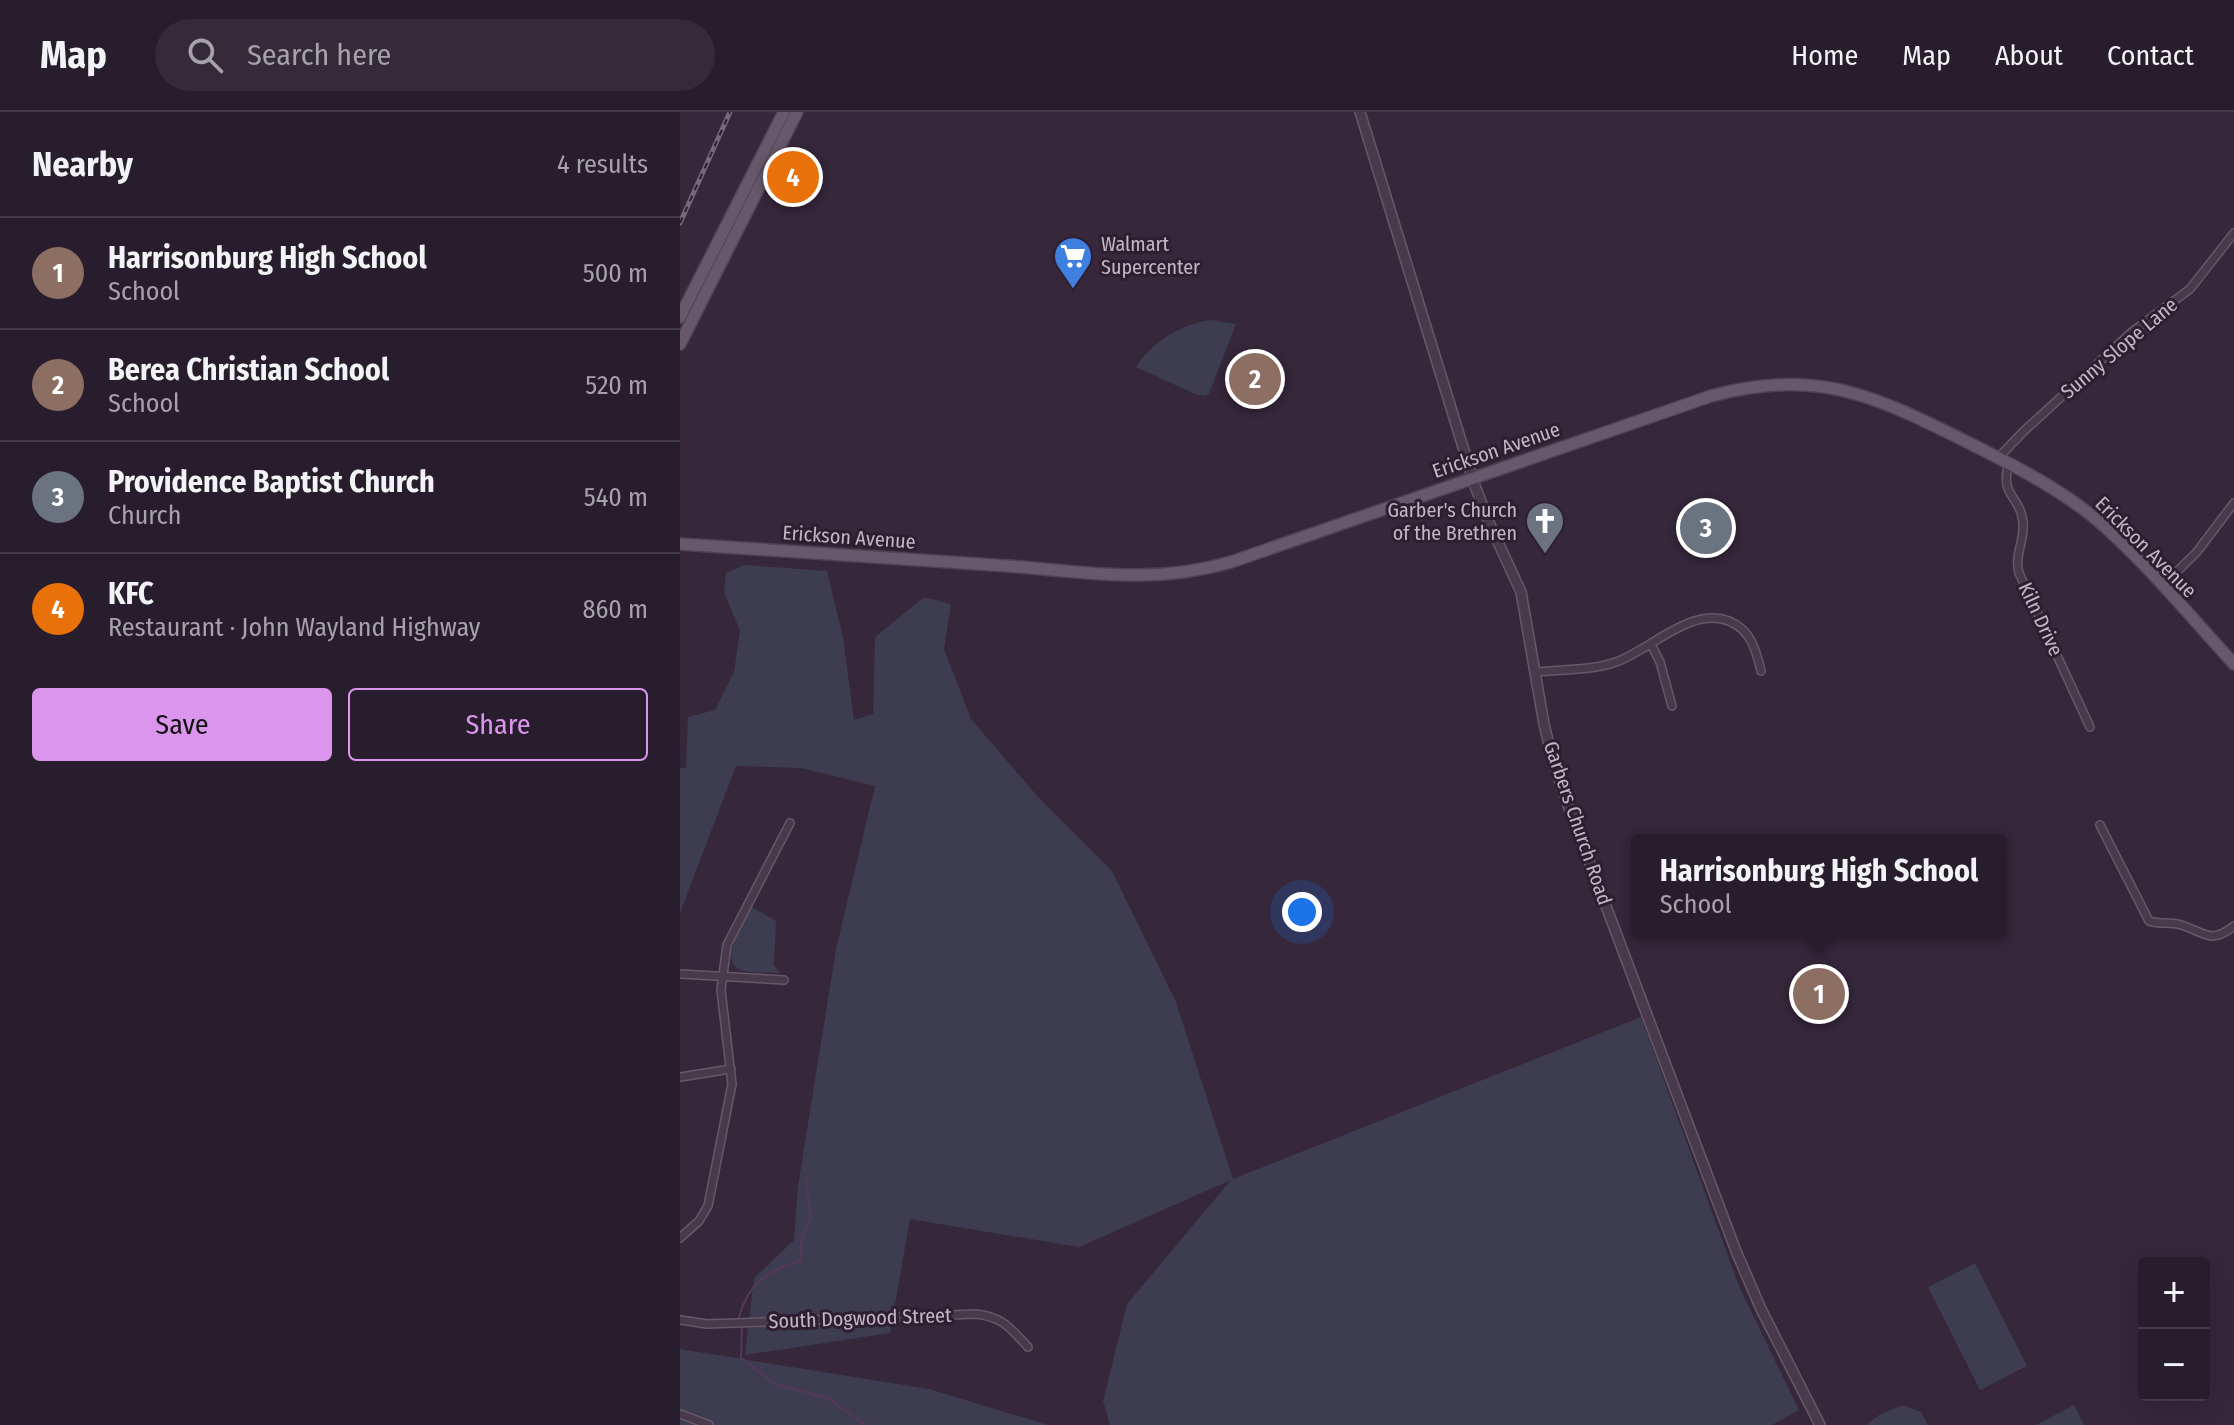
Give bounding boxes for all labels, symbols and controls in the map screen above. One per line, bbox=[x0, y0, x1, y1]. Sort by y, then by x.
search box bbox=[155, 19, 715, 91]
text: Map bbox=[40, 32, 107, 78]
icon: search bbox=[183, 33, 227, 77]
text: Search here bbox=[247, 37, 391, 73]
text: Home bbox=[1791, 39, 1858, 72]
text: Map bbox=[1902, 39, 1951, 72]
text: About bbox=[1995, 39, 2063, 72]
text: Contact bbox=[2107, 39, 2194, 72]
text: Nearby bbox=[32, 144, 133, 185]
pin: 4 bbox=[767, 147, 819, 207]
text: 4 results bbox=[557, 149, 648, 180]
place label: Walmart Supercenter bbox=[1101, 232, 1200, 279]
supermarket icon: Walmart Supercenter bbox=[1052, 235, 1094, 290]
text: Harrisonburg High School bbox=[108, 240, 427, 276]
text: 1 bbox=[53, 258, 64, 289]
text: 500 m bbox=[583, 258, 648, 289]
text: School bbox=[108, 276, 180, 307]
street label: Sunny Slope Lane bbox=[2056, 292, 2182, 404]
pin: 2 bbox=[1229, 349, 1281, 409]
text: Berea Christian School bbox=[108, 352, 389, 388]
text: 2 bbox=[52, 370, 64, 401]
text: 520 m bbox=[585, 370, 648, 401]
text: School bbox=[108, 388, 180, 419]
street label: Erickson Avenue bbox=[1429, 417, 1563, 483]
text: Providence Baptist Church bbox=[108, 464, 435, 500]
text: 3 bbox=[52, 482, 64, 513]
text: 540 m bbox=[584, 482, 648, 513]
street label: Erickson Avenue bbox=[2090, 491, 2202, 603]
place label: Garber's Church of the Brethren bbox=[1388, 498, 1517, 545]
pin: 3 bbox=[1680, 498, 1732, 558]
text: Church bbox=[108, 500, 181, 531]
church icon: Garber's Church of the Brethren bbox=[1524, 500, 1566, 555]
street label: Erickson Avenue bbox=[782, 520, 916, 554]
text: KFC bbox=[108, 576, 154, 612]
street label: Kiln Drive bbox=[2014, 578, 2068, 660]
text: 4 bbox=[51, 594, 65, 625]
text: 860 m bbox=[582, 594, 648, 625]
text: Restaurant · John Wayland Highway bbox=[108, 612, 480, 643]
button: Save bbox=[32, 688, 332, 761]
button: Share bbox=[348, 688, 648, 761]
street label: Garbers Church Road bbox=[1539, 738, 1617, 908]
popup bbox=[1631, 834, 2007, 938]
text: Harrisonburg High School bbox=[1660, 853, 1978, 889]
text: School bbox=[1660, 889, 1732, 920]
your location bbox=[1282, 892, 1322, 932]
pin: 1 bbox=[1793, 964, 1845, 1024]
map controls bbox=[2138, 1257, 2210, 1401]
button: + bbox=[2138, 1257, 2210, 1329]
street label: South Dogwood Street bbox=[768, 1303, 952, 1333]
button: − bbox=[2138, 1329, 2210, 1401]

